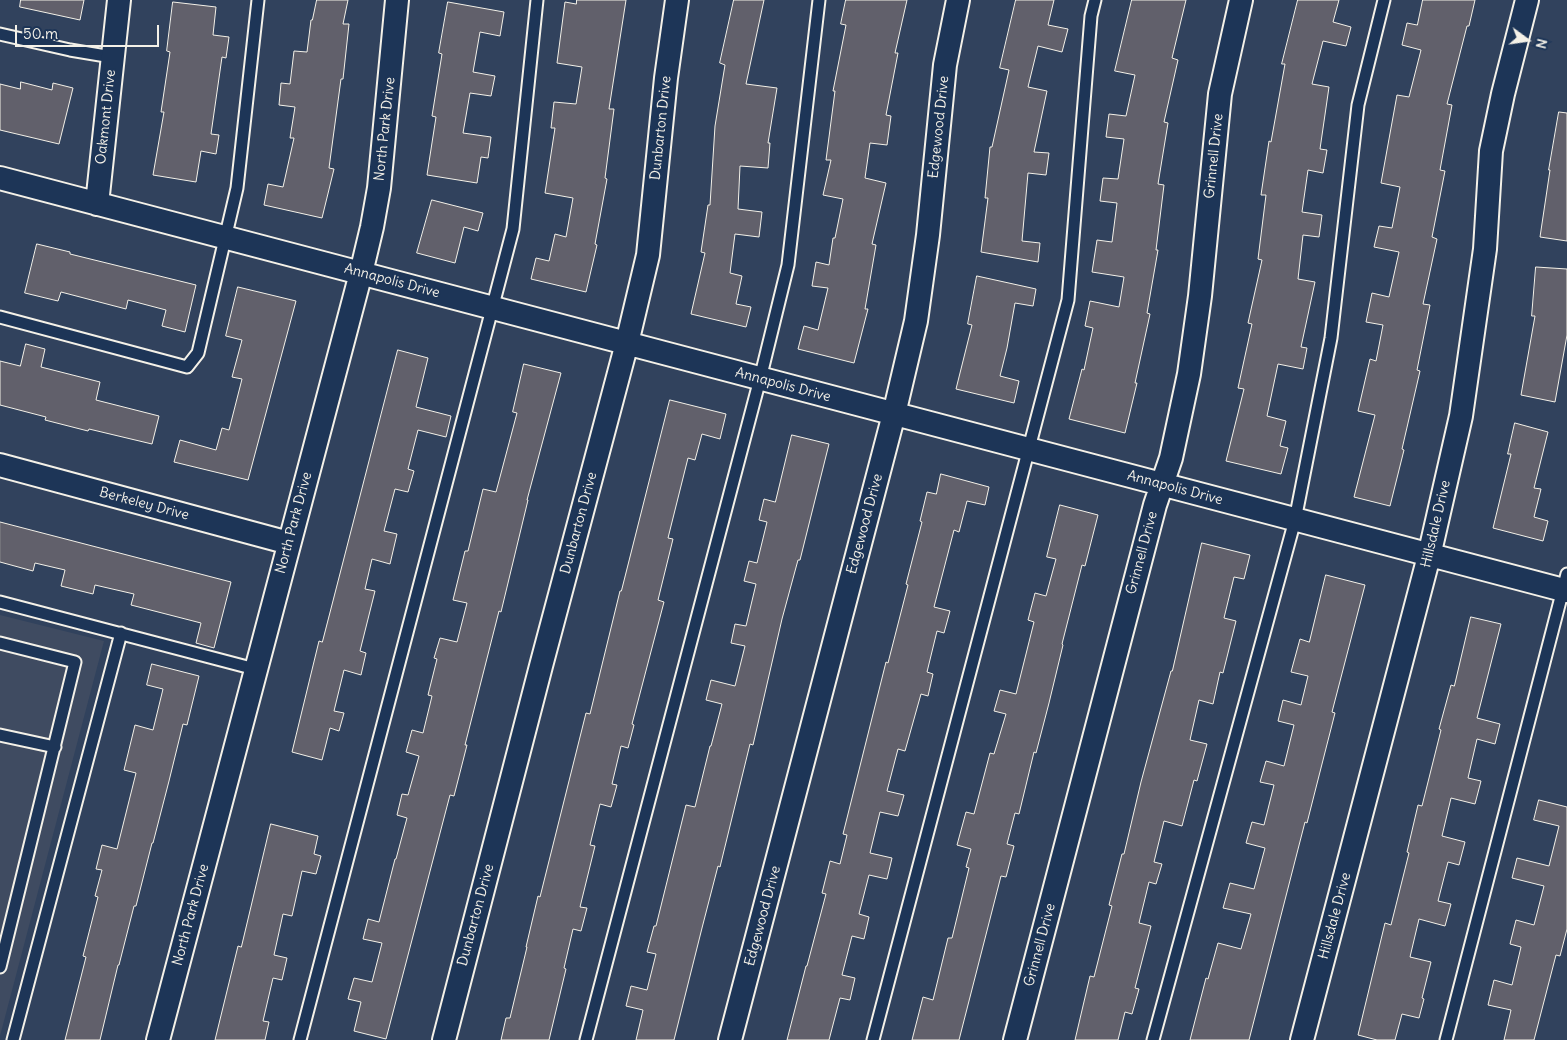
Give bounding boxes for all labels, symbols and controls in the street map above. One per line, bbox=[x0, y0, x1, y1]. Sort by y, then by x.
scale bar bbox=[18, 15, 161, 47]
north arrow bbox=[1502, 15, 1552, 65]
text: 50 m bbox=[23, 24, 58, 43]
text: N bbox=[1532, 37, 1551, 51]
street label: Oakmont Drive bbox=[93, 69, 119, 165]
street label: Dunbarton Drive bbox=[647, 75, 675, 181]
street label: Edgewood Drive bbox=[925, 75, 953, 179]
street label: North Park Drive bbox=[371, 76, 399, 182]
street label: Grinnell Drive bbox=[1201, 113, 1227, 199]
street label: Annapolis Drive bbox=[342, 260, 442, 302]
street label: Annapolis Drive bbox=[733, 364, 833, 406]
street label: Annapolis Drive bbox=[1125, 467, 1225, 509]
street label: North Park Drive bbox=[272, 470, 316, 576]
street label: Dunbarton Drive bbox=[557, 470, 601, 576]
street label: Edgewood Drive bbox=[844, 472, 886, 576]
street label: Hillsdale Drive bbox=[1418, 479, 1454, 569]
street label: Berkeley Drive bbox=[97, 484, 191, 524]
street label: Grinnell Drive bbox=[1123, 510, 1161, 596]
street label: North Park Drive bbox=[169, 862, 213, 968]
street label: Dunbarton Drive bbox=[454, 862, 498, 968]
street label: Edgewood Drive bbox=[742, 864, 784, 968]
street label: Hillsdale Drive bbox=[1315, 871, 1355, 961]
street label: Grinnell Drive bbox=[1021, 902, 1059, 988]

